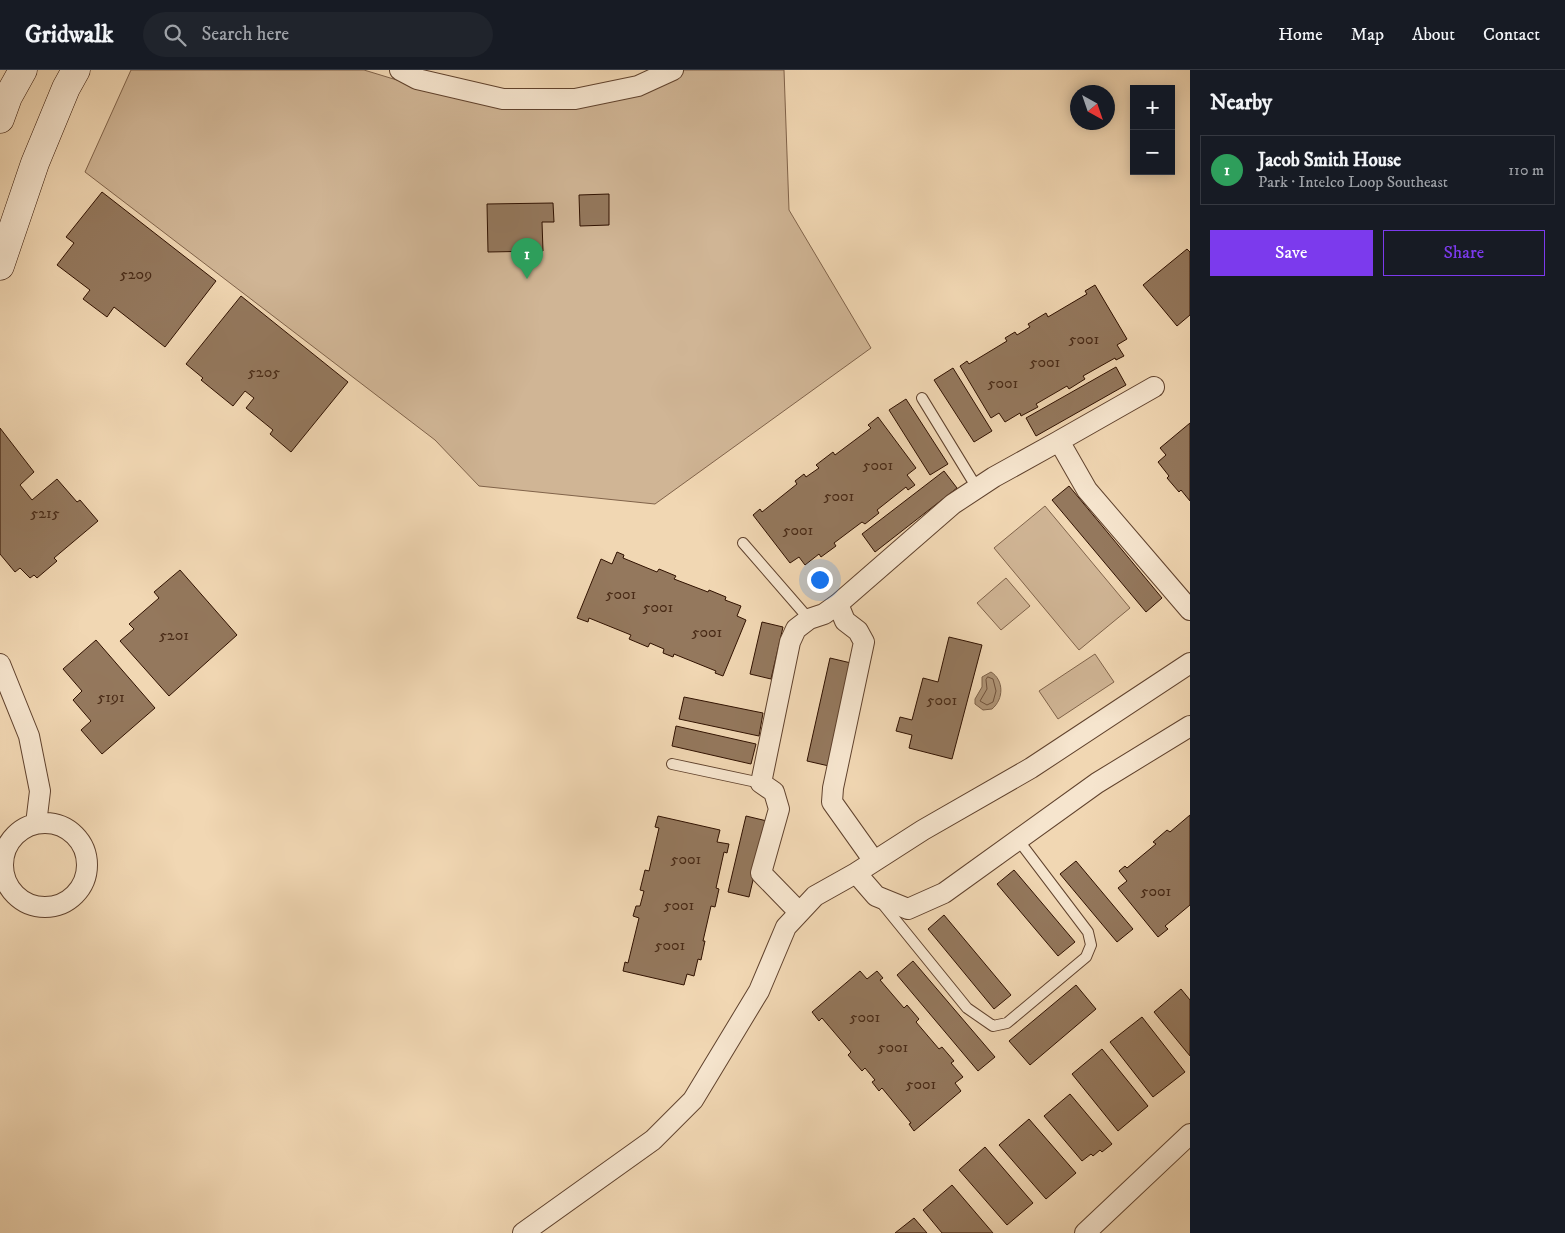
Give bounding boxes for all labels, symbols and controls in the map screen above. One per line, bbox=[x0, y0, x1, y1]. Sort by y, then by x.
search box bbox=[143, 12, 493, 57]
text: Gridwalk bbox=[25, 20, 113, 50]
icon: search bbox=[161, 21, 189, 49]
text: Search here bbox=[201, 23, 289, 46]
text: Home bbox=[1278, 24, 1323, 46]
text: Map bbox=[1351, 24, 1384, 46]
text: About bbox=[1412, 24, 1455, 46]
text: Contact bbox=[1483, 24, 1540, 46]
north arrow bbox=[1070, 85, 1115, 130]
map controls bbox=[1130, 85, 1175, 175]
button: + bbox=[1130, 85, 1175, 130]
text: Nearby bbox=[1210, 90, 1272, 116]
button: − bbox=[1130, 130, 1175, 175]
text: Jacob Smith House bbox=[1258, 149, 1401, 172]
text: 1 bbox=[1224, 160, 1230, 180]
text: 110 m bbox=[1508, 160, 1544, 180]
text: Park · Intelco Loop Southeast bbox=[1258, 172, 1448, 192]
button: Save bbox=[1210, 230, 1373, 276]
button: Share bbox=[1383, 230, 1545, 276]
pin: 1 bbox=[511, 238, 543, 279]
house number: 5209 bbox=[120, 264, 152, 284]
house number: 5001 bbox=[1069, 329, 1100, 349]
house number: 5001 bbox=[1030, 352, 1061, 372]
house number: 5205 bbox=[248, 362, 280, 382]
house number: 5001 bbox=[988, 373, 1019, 393]
house number: 5001 bbox=[863, 455, 894, 475]
house number: 5001 bbox=[824, 486, 855, 506]
house number: 5215 bbox=[30, 503, 60, 523]
house number: 5001 bbox=[783, 520, 814, 540]
your location bbox=[807, 567, 833, 593]
house number: 5001 bbox=[606, 584, 637, 604]
house number: 5001 bbox=[643, 597, 674, 617]
house number: 5001 bbox=[692, 622, 723, 642]
house number: 5201 bbox=[159, 625, 189, 645]
house number: 5191 bbox=[97, 687, 125, 707]
house number: 5001 bbox=[927, 690, 958, 710]
house number: 5001 bbox=[671, 849, 702, 869]
house number: 5001 bbox=[1141, 881, 1172, 901]
house number: 5001 bbox=[664, 895, 695, 915]
house number: 5001 bbox=[655, 935, 686, 955]
house number: 5001 bbox=[850, 1007, 881, 1027]
house number: 5001 bbox=[878, 1037, 909, 1057]
house number: 5001 bbox=[906, 1074, 937, 1094]

